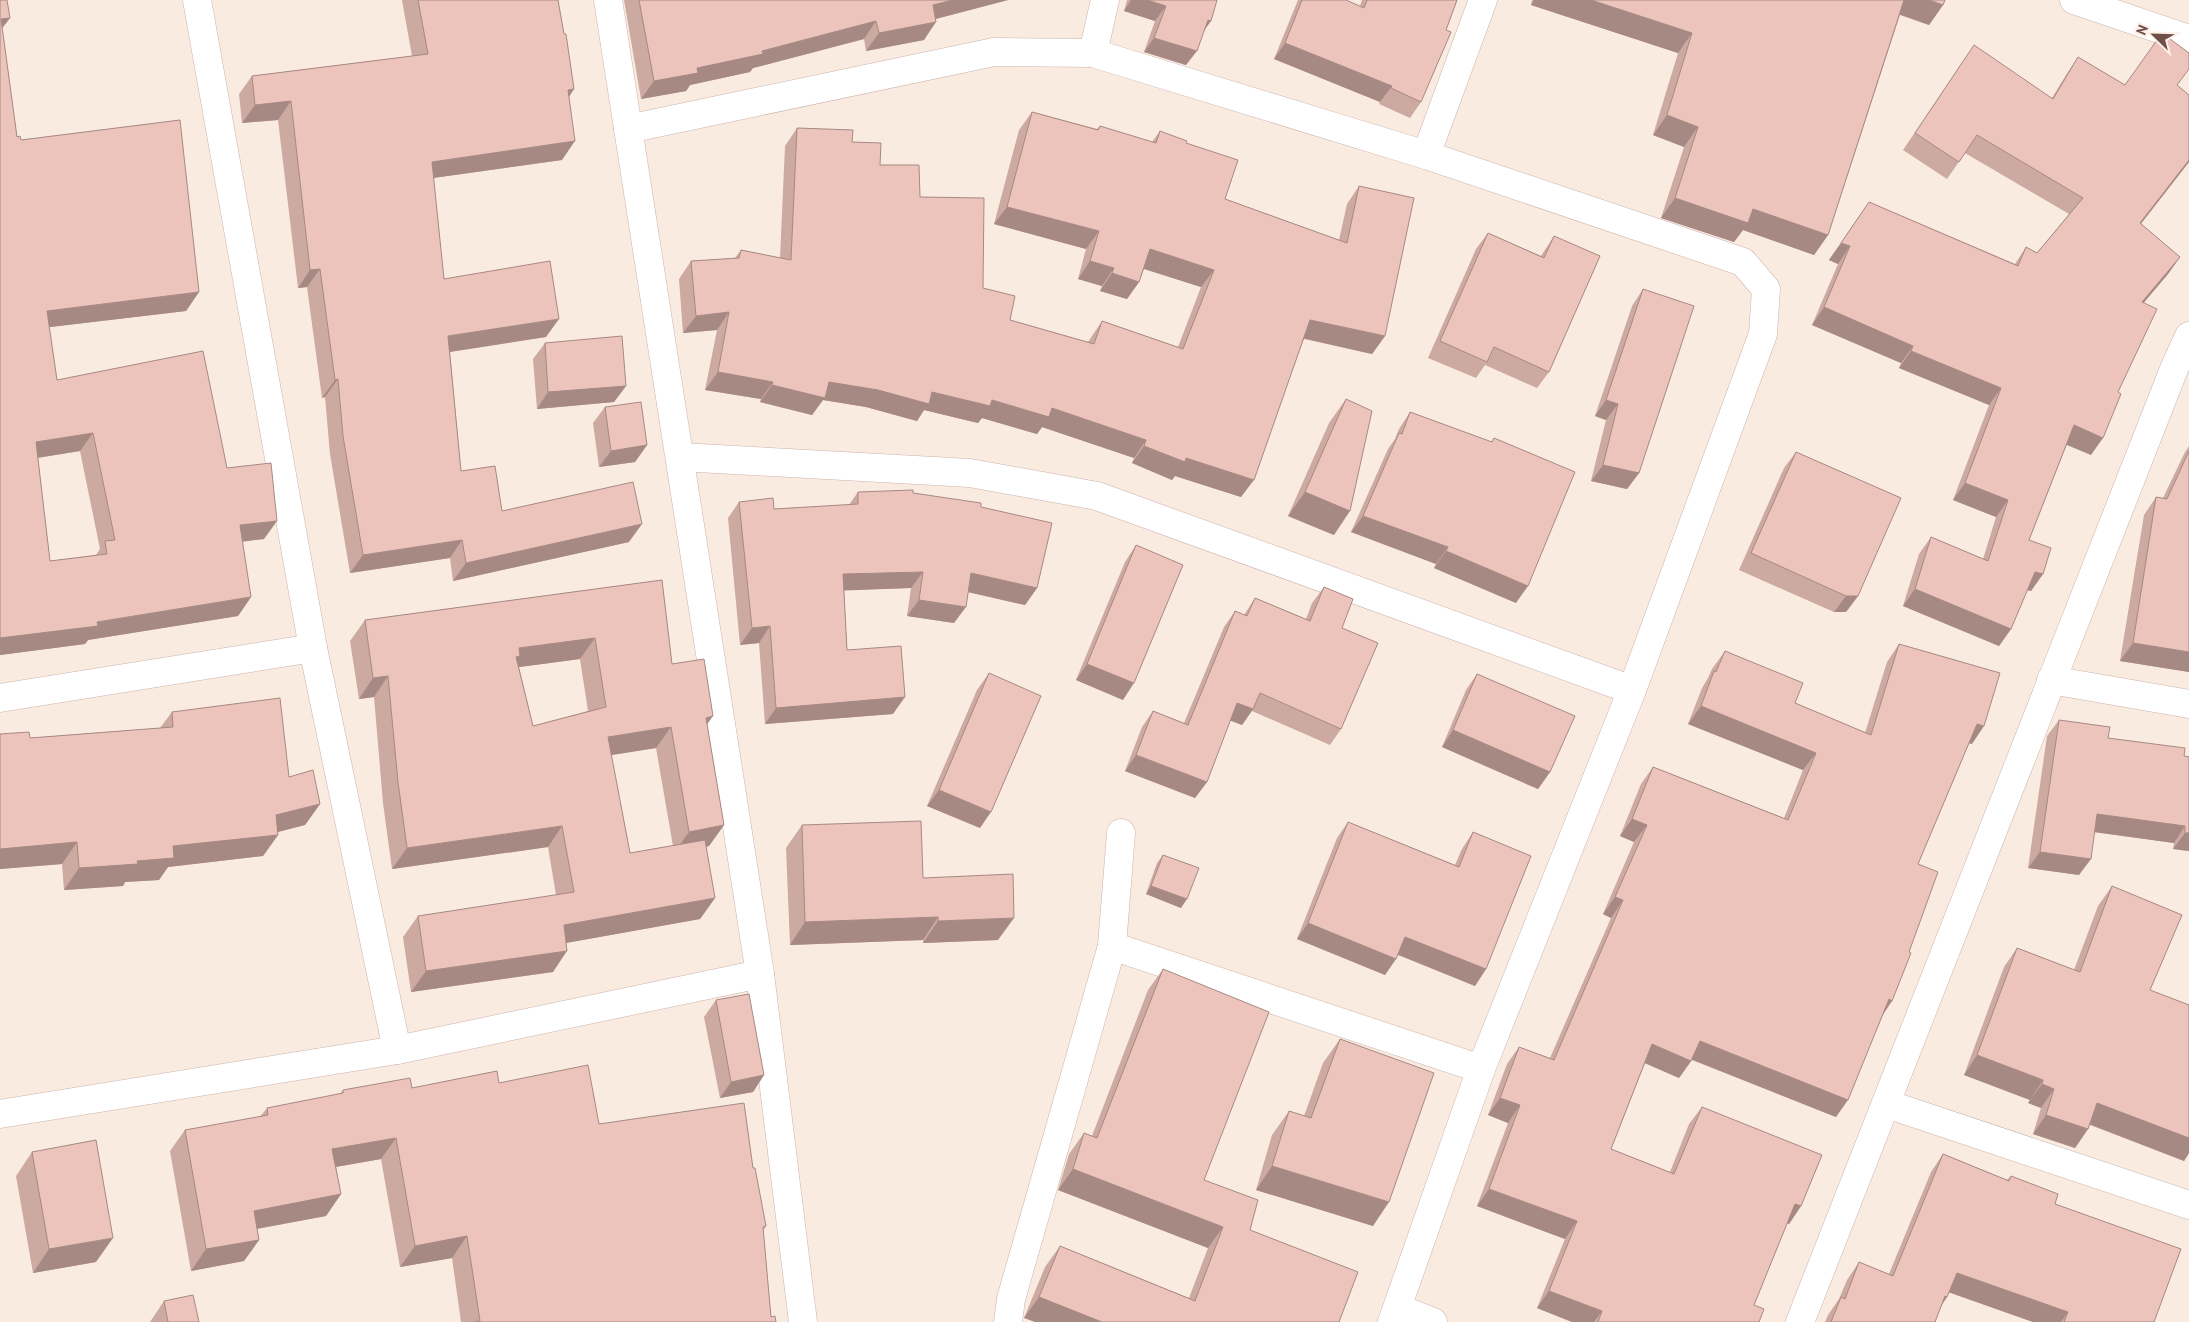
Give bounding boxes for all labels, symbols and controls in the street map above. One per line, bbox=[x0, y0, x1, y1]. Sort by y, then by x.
north arrow bbox=[2129, 10, 2179, 60]
text: N bbox=[2132, 22, 2152, 38]

